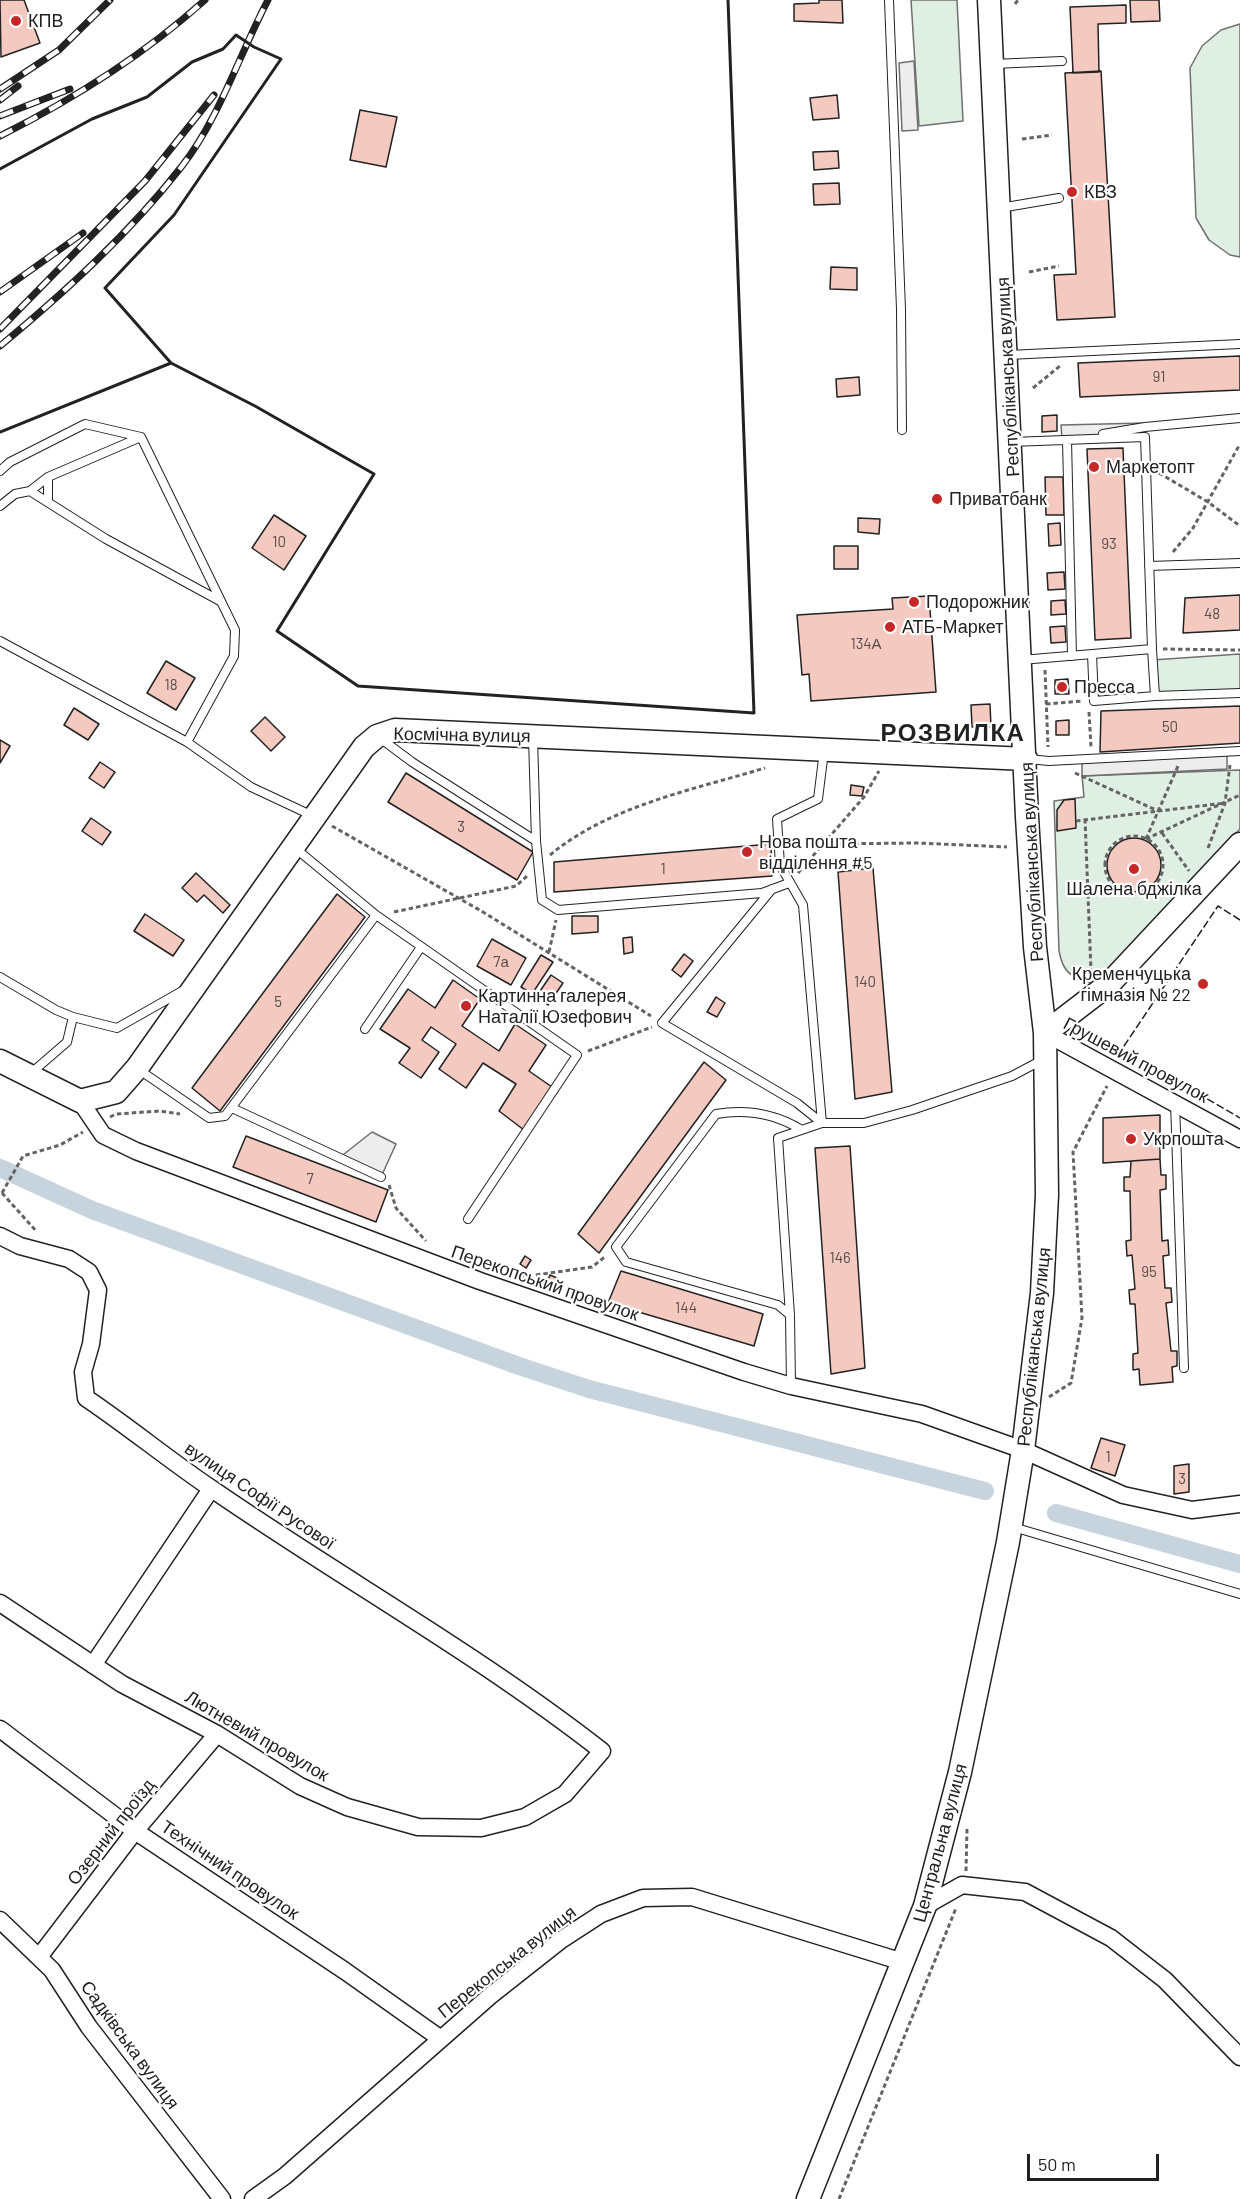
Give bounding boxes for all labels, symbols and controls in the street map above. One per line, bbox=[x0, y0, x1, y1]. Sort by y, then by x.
place label: КПВ bbox=[28, 10, 63, 32]
marker: КПВ bbox=[9, 14, 23, 28]
place label: КВЗ bbox=[1084, 181, 1117, 203]
marker: КВЗ bbox=[1065, 185, 1079, 199]
street label: Республіканська вулиця bbox=[992, 277, 1024, 477]
house number: 91 bbox=[1153, 368, 1165, 386]
place label: Маркетопт bbox=[1106, 456, 1195, 478]
marker: Маркетопт bbox=[1087, 460, 1101, 474]
place label: Приватбанк bbox=[949, 488, 1047, 510]
marker: Приватбанк bbox=[930, 492, 944, 506]
house number: 10 bbox=[272, 533, 286, 551]
house number: 93 bbox=[1101, 535, 1117, 553]
place label: Подорожник bbox=[926, 591, 1029, 613]
marker: Подорожник bbox=[907, 595, 921, 609]
house number: 48 bbox=[1204, 605, 1220, 623]
place label: АТБ-Маркет bbox=[902, 616, 1003, 638]
marker: АТБ-Маркет bbox=[883, 620, 897, 634]
house number: 134А bbox=[850, 635, 882, 653]
house number: 18 bbox=[164, 676, 178, 694]
place label: Пресса bbox=[1074, 676, 1135, 698]
marker: Пресса bbox=[1055, 680, 1069, 694]
house number: 50 bbox=[1162, 718, 1178, 736]
district label: РОЗВИЛКА bbox=[881, 719, 1025, 747]
street label: Космічна вулиця bbox=[393, 723, 531, 747]
street label: Республіканська вулиця bbox=[1016, 762, 1048, 962]
house number: 3 bbox=[457, 818, 465, 836]
place label: Нова пошта відділення #5 bbox=[759, 831, 872, 874]
marker: Нова пошта відділення #5 bbox=[740, 845, 754, 859]
house number: 1 bbox=[660, 860, 666, 878]
marker: Шалена бджілка bbox=[1127, 862, 1141, 876]
place label: Шалена бджілка bbox=[1066, 878, 1202, 900]
house number: 7а bbox=[493, 953, 509, 971]
place label: Кременчуцька гімназія № 22 bbox=[1072, 963, 1191, 1006]
house number: 140 bbox=[854, 973, 876, 991]
marker: Кременчуцька гімназія № 22 bbox=[1196, 977, 1210, 991]
place label: Картинна галерея Наталії Юзефович bbox=[478, 985, 632, 1028]
house number: 5 bbox=[274, 993, 282, 1011]
marker: Картинна галерея Наталії Юзефович bbox=[459, 999, 473, 1013]
street label: Грушевий провулок bbox=[1060, 1013, 1212, 1107]
place label: Укрпошта bbox=[1143, 1128, 1224, 1150]
marker: Укрпошта bbox=[1124, 1132, 1138, 1146]
house number: 7 bbox=[306, 1170, 314, 1188]
street label: Перекопський провулок bbox=[448, 1241, 642, 1325]
street label: Республіканська вулиця bbox=[1013, 1246, 1055, 1448]
house number: 146 bbox=[829, 1249, 851, 1267]
house number: 95 bbox=[1141, 1263, 1157, 1281]
house number: 144 bbox=[675, 1299, 697, 1317]
street label: вулиця Софії Русової bbox=[181, 1438, 339, 1554]
house number: 1 bbox=[1105, 1448, 1111, 1466]
house number: 3 bbox=[1178, 1470, 1186, 1488]
street label: Лютневий провулок bbox=[181, 1686, 333, 1786]
street label: Центральна вулиця bbox=[908, 1761, 972, 1925]
street label: Озерний проїзд bbox=[63, 1775, 159, 1889]
street label: Технічний провулок bbox=[157, 1816, 303, 1924]
street label: Перекопська вулиця bbox=[434, 1901, 580, 2023]
street label: Садківська вулиця bbox=[76, 1977, 184, 2113]
scale bar bbox=[1030, 2142, 1162, 2180]
text: 50 m bbox=[1038, 2153, 1076, 2175]

